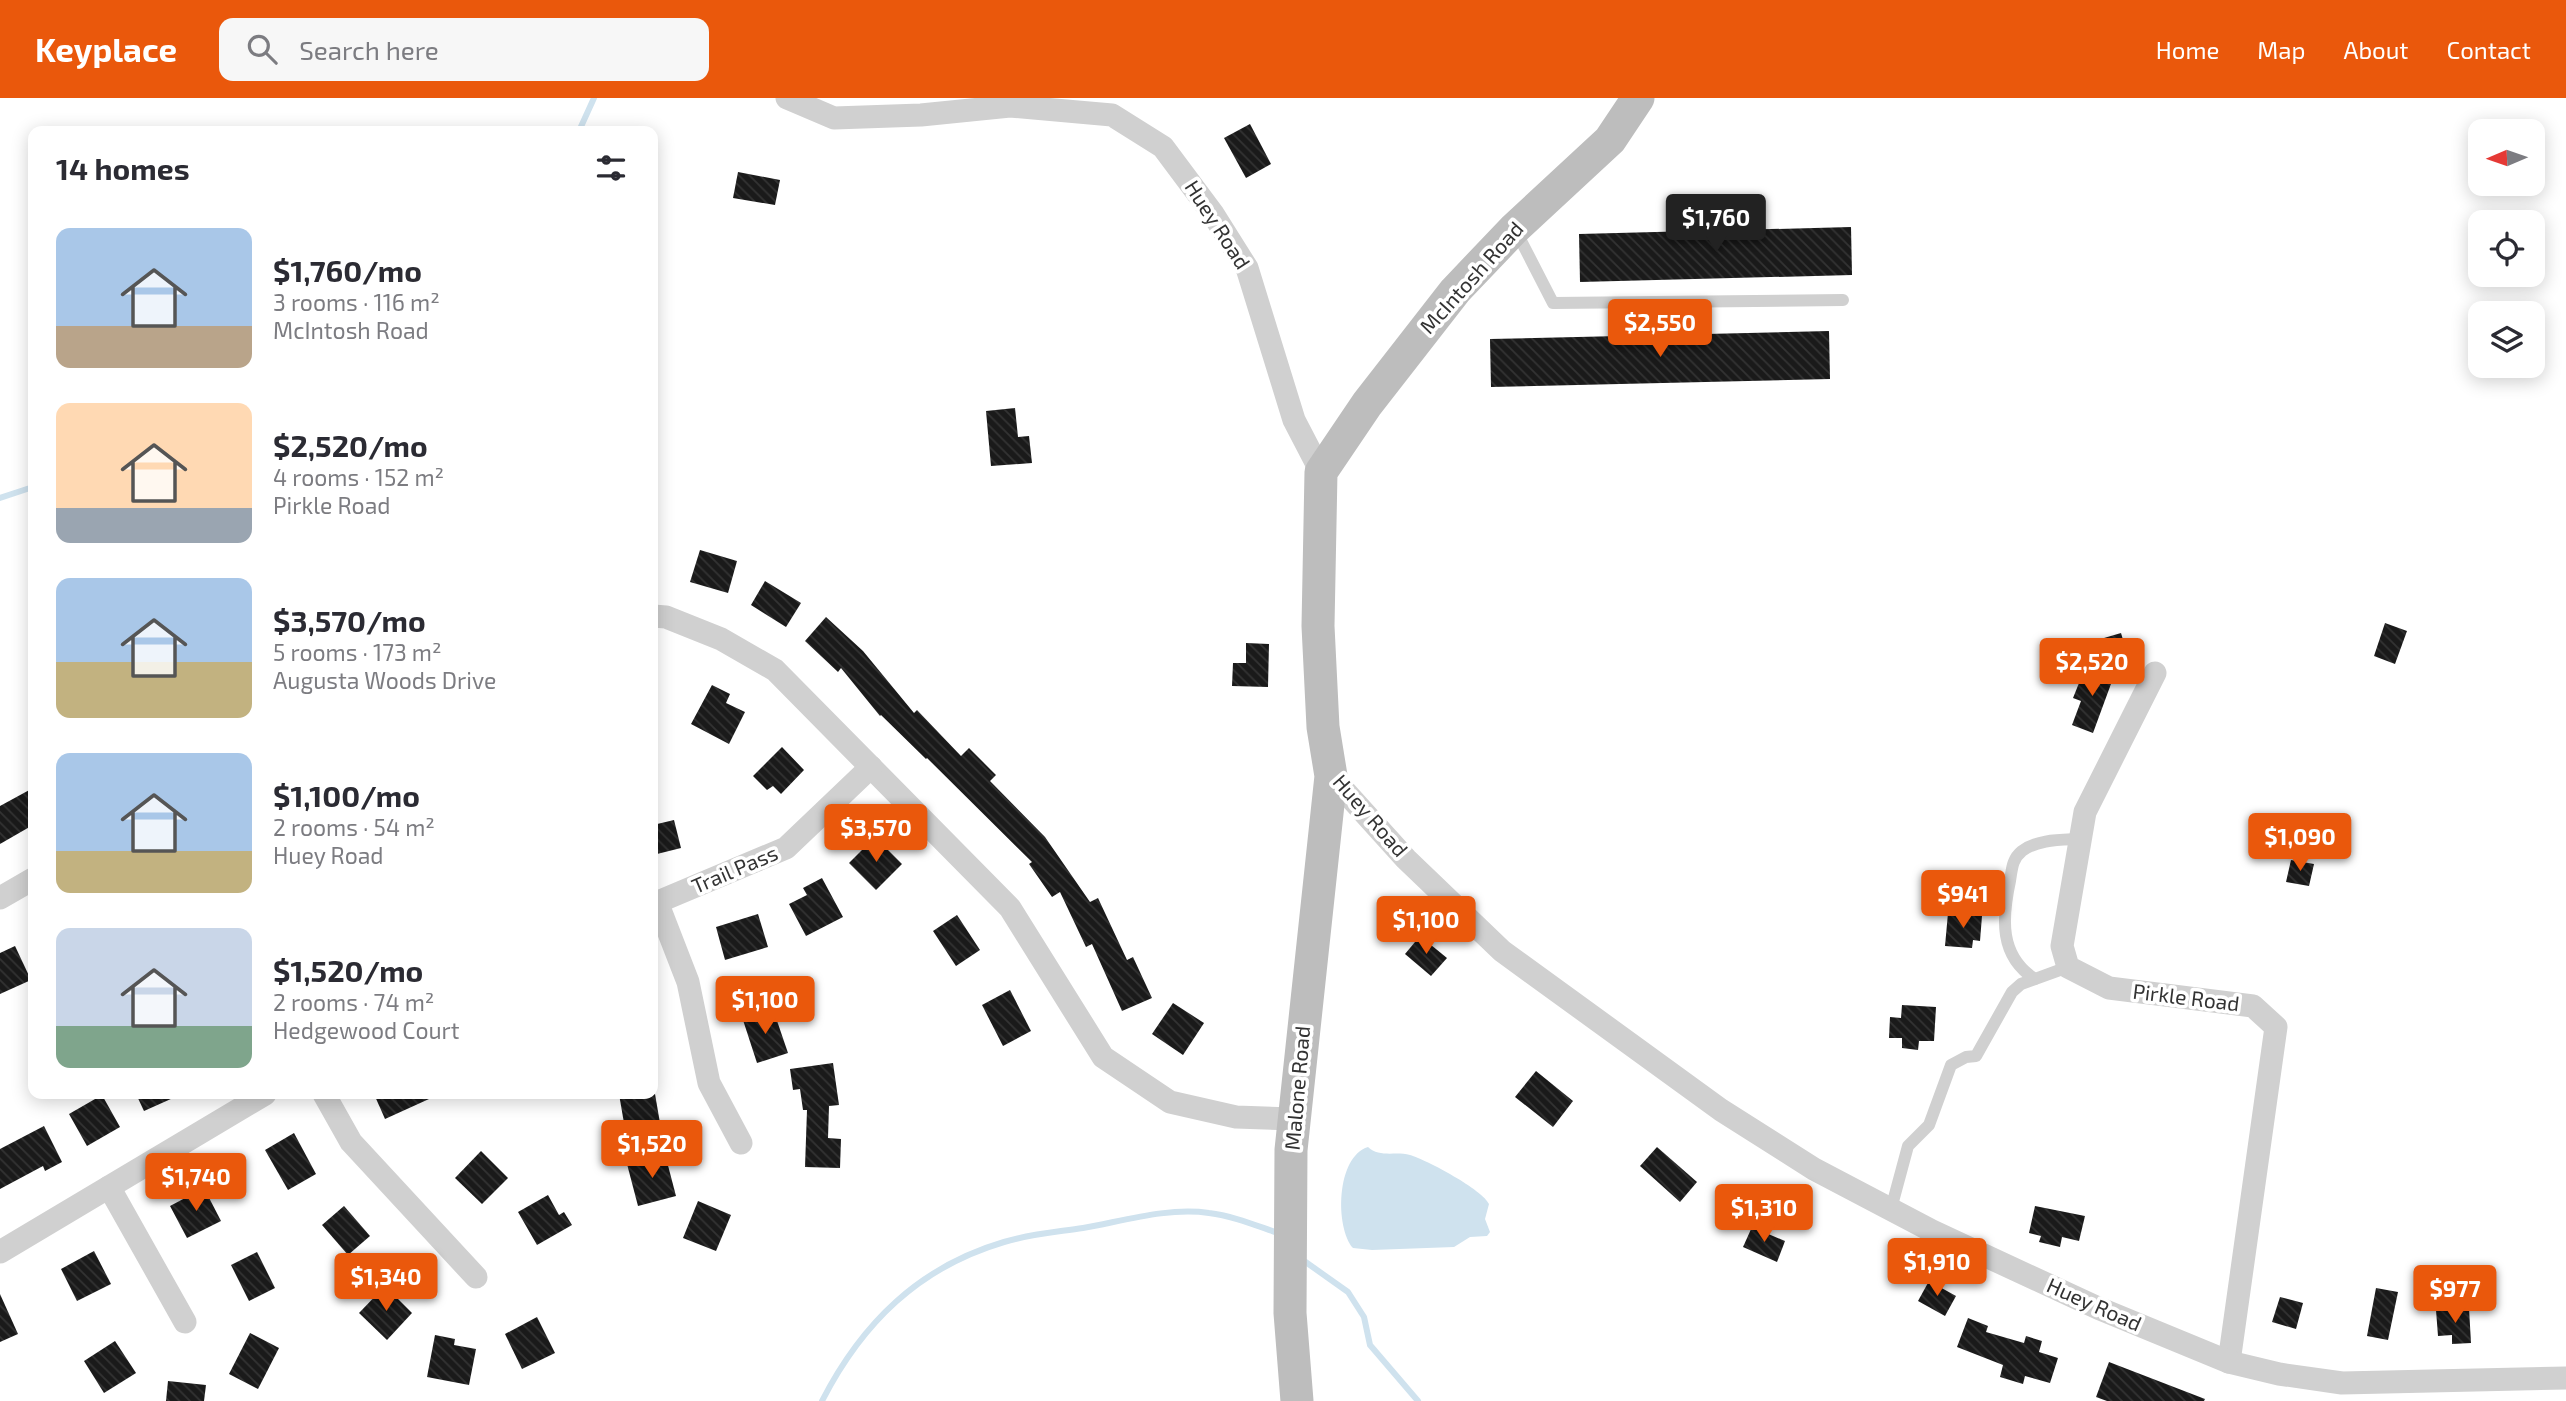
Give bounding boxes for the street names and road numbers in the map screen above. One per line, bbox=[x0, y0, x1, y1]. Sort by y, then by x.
street label: Huey Road bbox=[1180, 175, 1256, 273]
street label: McIntosh Road bbox=[1414, 216, 1528, 338]
street label: Huey Road bbox=[1329, 769, 1414, 861]
street label: Trail Pass bbox=[688, 839, 781, 898]
street label: Pirkle Road bbox=[2131, 978, 2241, 1015]
street label: Malone Road bbox=[1279, 1025, 1314, 1151]
street label: Huey Road bbox=[2043, 1272, 2146, 1336]

